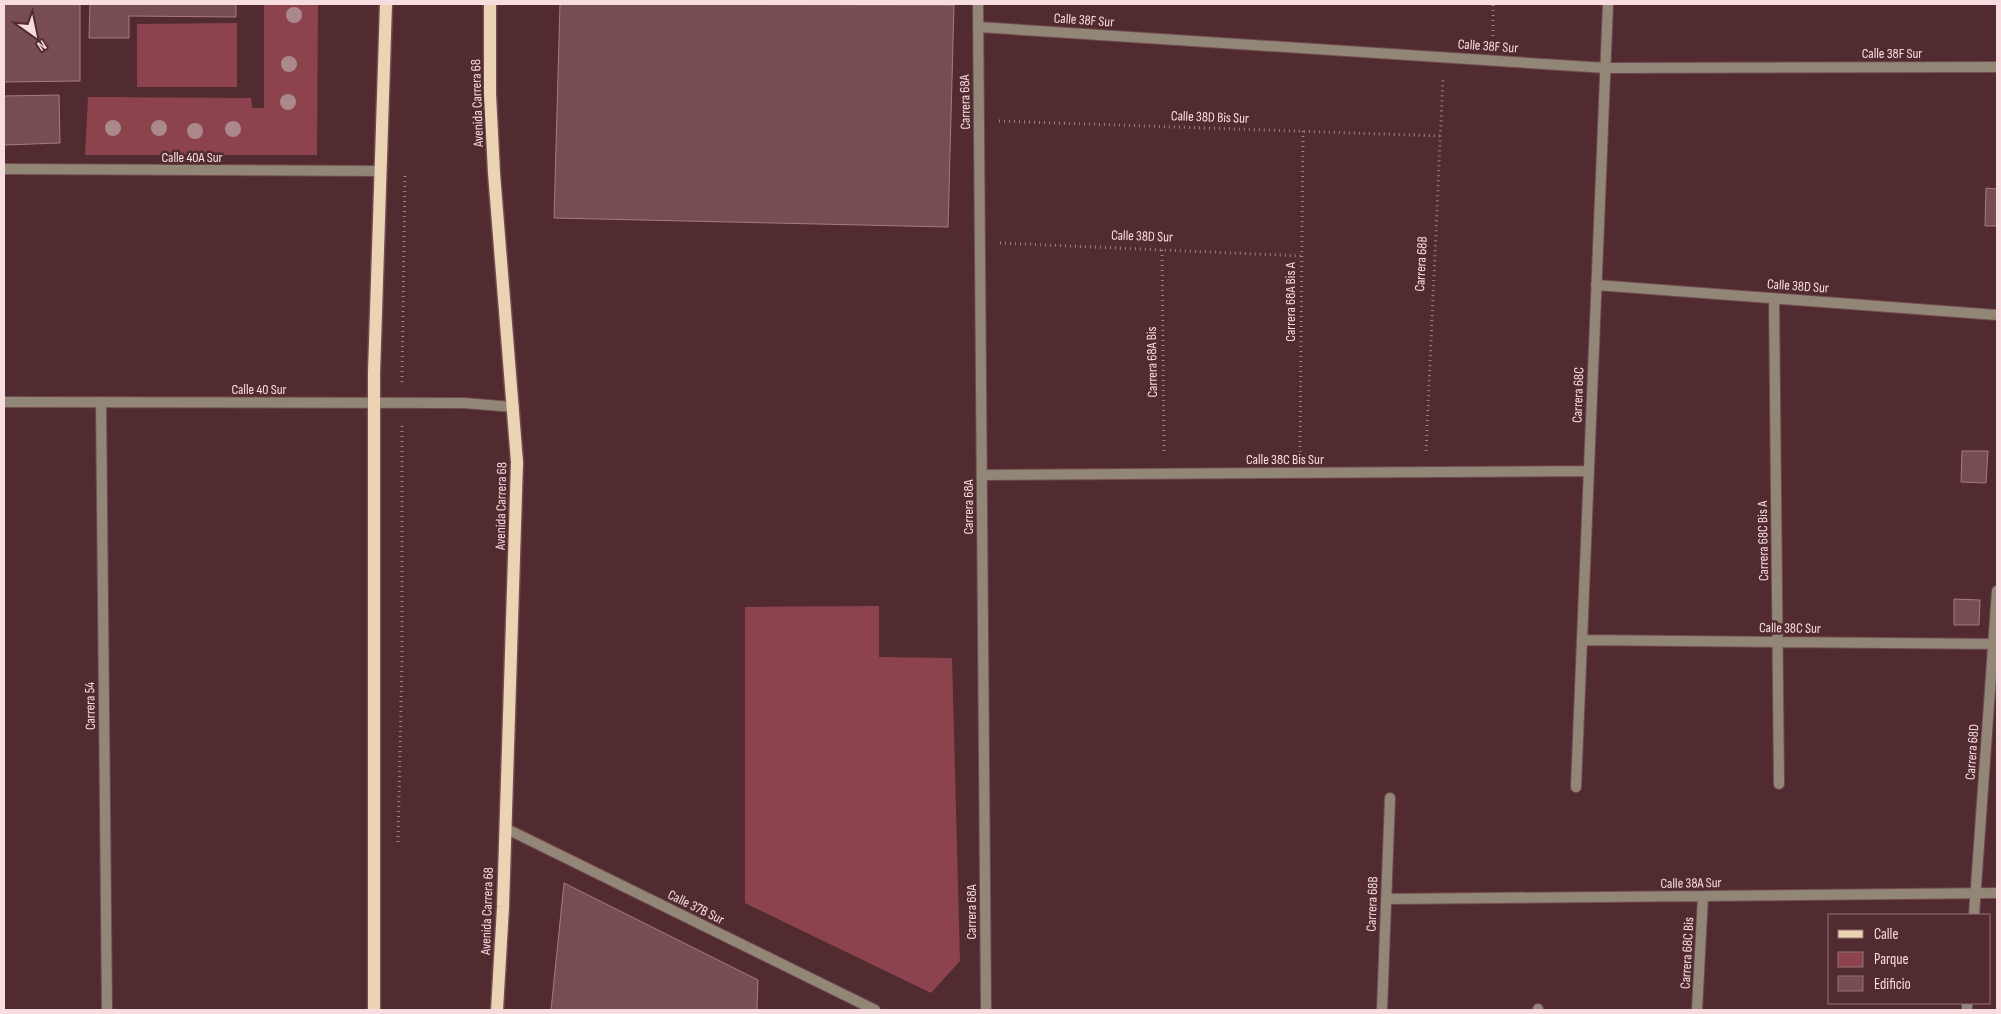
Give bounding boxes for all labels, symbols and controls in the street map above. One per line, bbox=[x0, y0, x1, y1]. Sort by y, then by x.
street label: Calle 38F Sur bbox=[1053, 9, 1115, 31]
north arrow bbox=[10, 10, 60, 60]
street label: Calle 38F Sur bbox=[1457, 35, 1519, 57]
text: N bbox=[34, 36, 50, 55]
street label: Calle 38F Sur bbox=[1862, 45, 1922, 62]
street label: Avenida Carrera 68 bbox=[467, 59, 487, 148]
street label: Carrera 68A bbox=[956, 73, 974, 130]
street label: Calle 38D Bis Sur bbox=[1171, 107, 1249, 127]
street label: Calle 40A Sur bbox=[161, 149, 223, 166]
street label: Calle 38D Sur bbox=[1111, 226, 1173, 246]
street label: Carrera 68B bbox=[1411, 236, 1431, 292]
street label: Carrera 68A Bis A bbox=[1282, 261, 1299, 342]
street label: Calle 38D Sur bbox=[1766, 275, 1830, 297]
street label: Carrera 68A Bis bbox=[1143, 326, 1161, 398]
street label: Carrera 68C bbox=[1569, 367, 1587, 423]
street label: Calle 40 Sur bbox=[231, 381, 287, 398]
street label: Calle 38C Bis Sur bbox=[1246, 451, 1324, 468]
street label: Avenida Carrera 68 bbox=[492, 462, 510, 551]
street label: Carrera 68A bbox=[960, 478, 977, 535]
street label: Carrera 68C Bis A bbox=[1754, 500, 1772, 581]
street label: Calle 38C Sur bbox=[1759, 619, 1821, 637]
street label: Carrera 54 bbox=[81, 682, 99, 730]
street label: Carrera 68D bbox=[1962, 723, 1982, 781]
street label: Avenida Carrera 68 bbox=[477, 867, 497, 956]
street label: Calle 38A Sur bbox=[1660, 874, 1722, 892]
street label: Carrera 68B bbox=[1363, 876, 1381, 932]
street label: Carrera 68A bbox=[963, 883, 980, 940]
street label: Calle 37B Sur bbox=[665, 886, 727, 928]
legend bbox=[1828, 914, 1991, 1004]
street label: Carrera 68C Bis bbox=[1677, 917, 1697, 989]
text: Calle bbox=[1874, 925, 1898, 944]
text: Parque bbox=[1874, 950, 1909, 969]
text: Edificio bbox=[1874, 975, 1911, 994]

